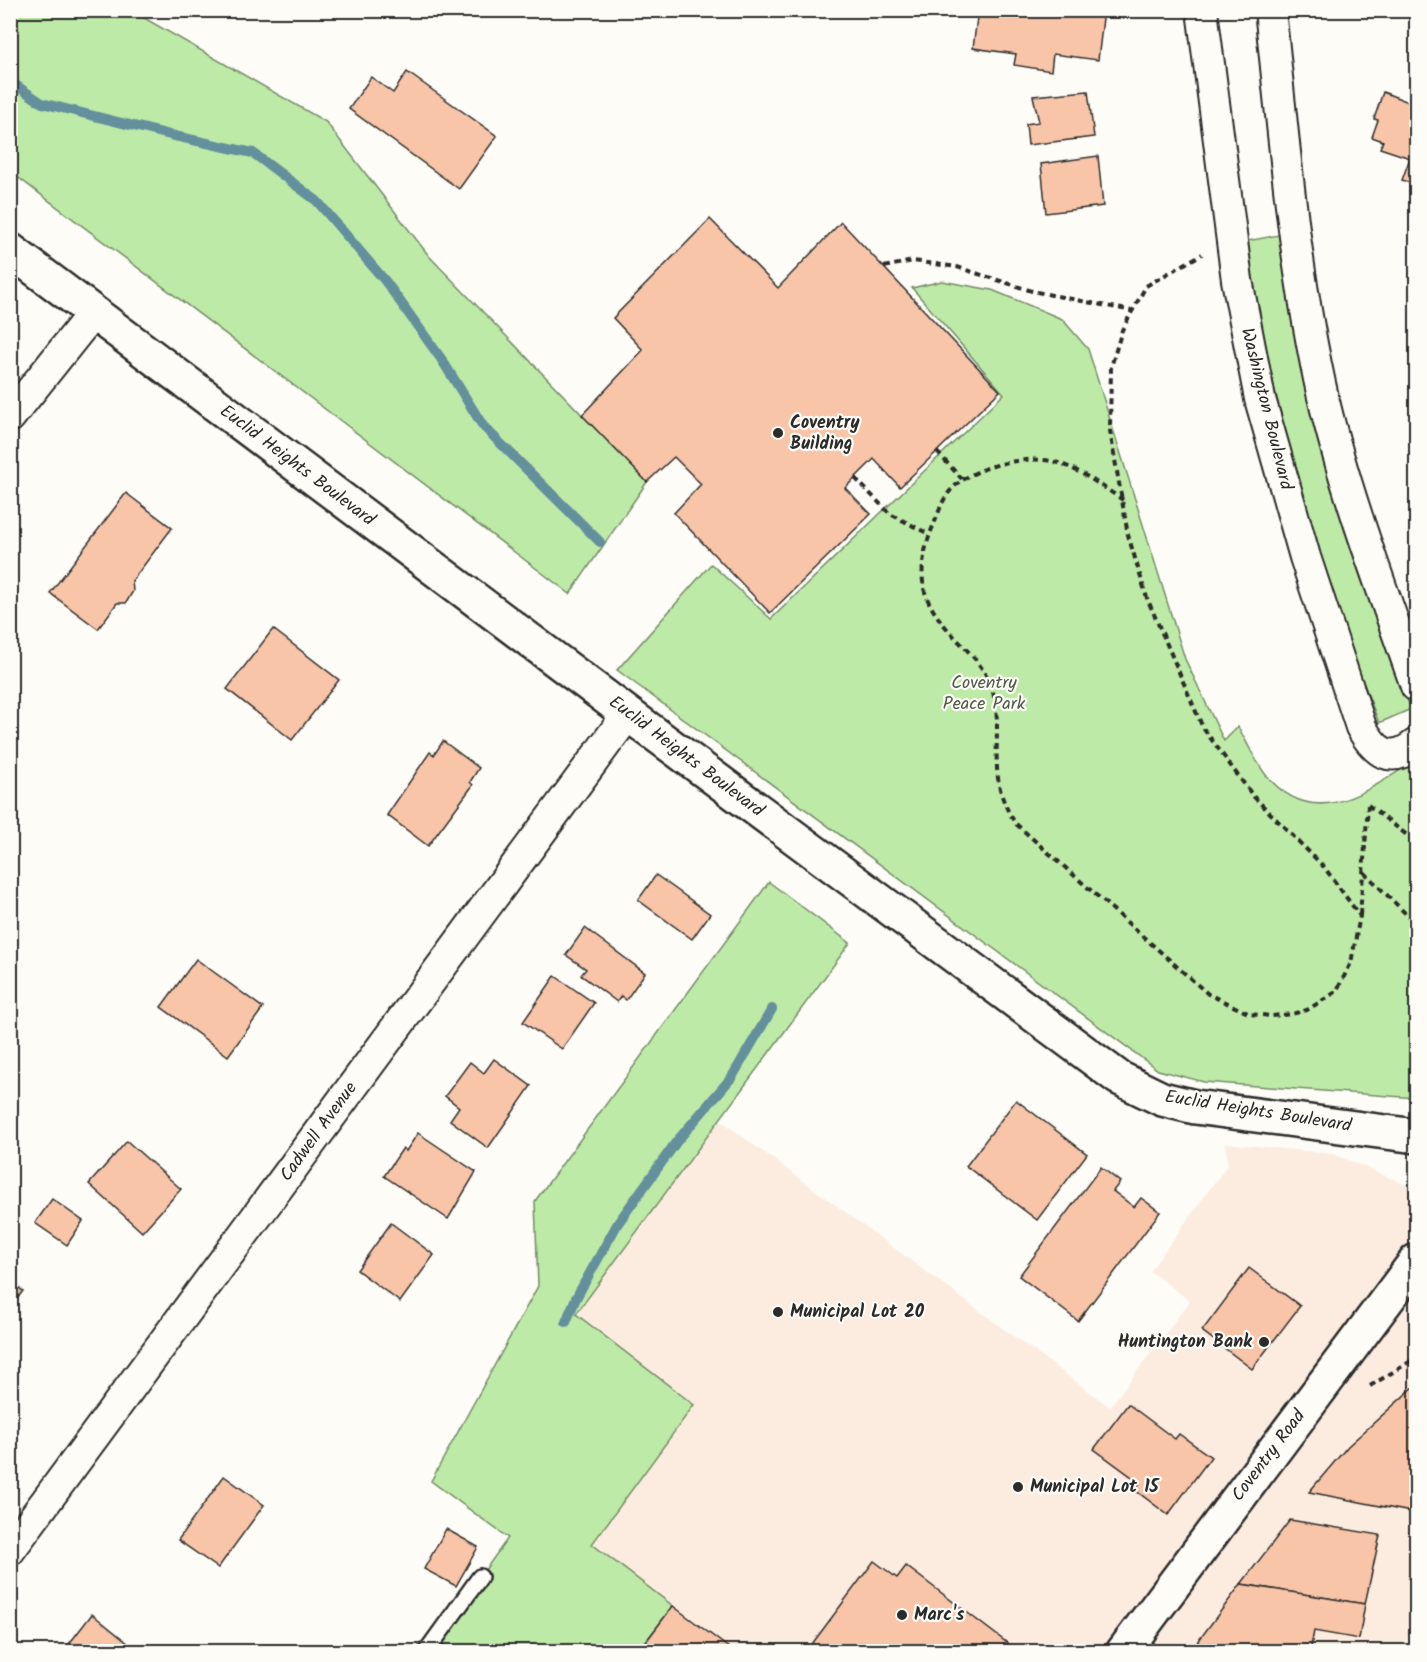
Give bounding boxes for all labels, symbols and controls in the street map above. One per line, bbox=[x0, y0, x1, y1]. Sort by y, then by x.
street label: Washington Boulevard bbox=[1232, 325, 1300, 494]
street label: Euclid Heights Boulevard bbox=[213, 398, 382, 535]
place label: Coventry Building bbox=[790, 409, 860, 459]
marker: Coventry Building bbox=[771, 426, 785, 440]
park label: Coventry Peace Park bbox=[943, 669, 1026, 719]
street label: Euclid Heights Boulevard bbox=[602, 689, 771, 826]
street label: Cadwell Avenue bbox=[273, 1076, 365, 1188]
street label: Euclid Heights Boulevard bbox=[1163, 1083, 1354, 1141]
place label: Municipal Lot 20 bbox=[790, 1298, 925, 1327]
marker: Municipal Lot 20 bbox=[771, 1305, 785, 1319]
place label: Huntington Bank bbox=[1118, 1328, 1253, 1357]
marker: Huntington Bank bbox=[1257, 1335, 1271, 1349]
street label: Coventry Road bbox=[1225, 1403, 1314, 1508]
place label: Municipal Lot 15 bbox=[1030, 1473, 1161, 1502]
marker: Municipal Lot 15 bbox=[1011, 1480, 1025, 1494]
place label: Marc's bbox=[914, 1601, 965, 1630]
marker: Marc's bbox=[895, 1608, 909, 1622]

